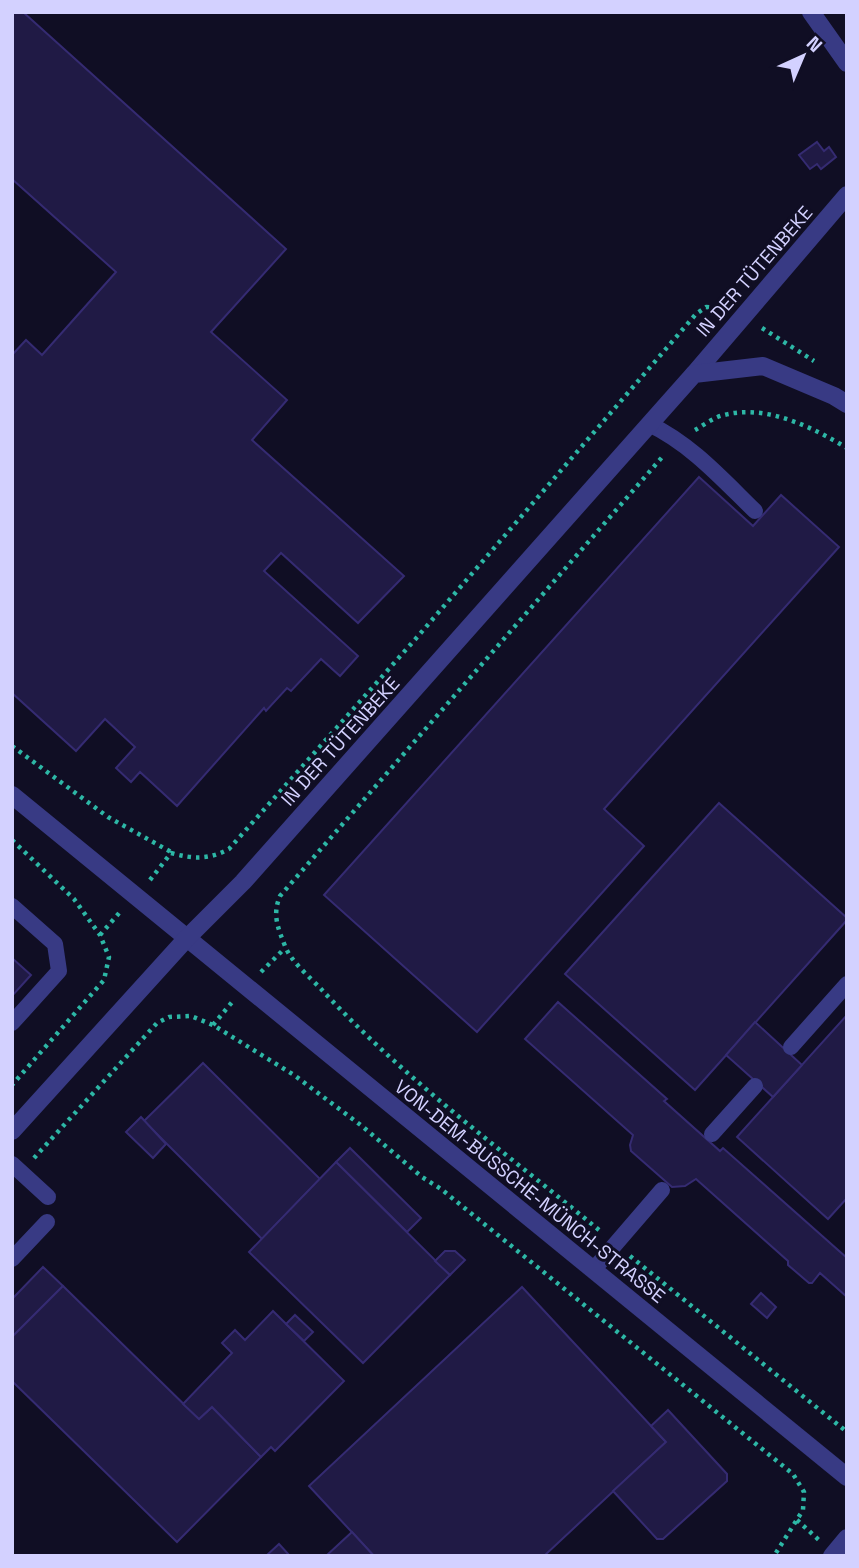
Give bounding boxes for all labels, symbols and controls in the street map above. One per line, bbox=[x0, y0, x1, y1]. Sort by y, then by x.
north arrow bbox=[768, 21, 838, 91]
text: N bbox=[801, 31, 828, 58]
street label: IN DER TÜTENBEKE bbox=[691, 201, 818, 342]
street label: IN DER TÜTENBEKE bbox=[276, 671, 405, 811]
street label: VON-DEM-BUSSCHE-MÜNCH-STRASSE bbox=[389, 1074, 670, 1309]

